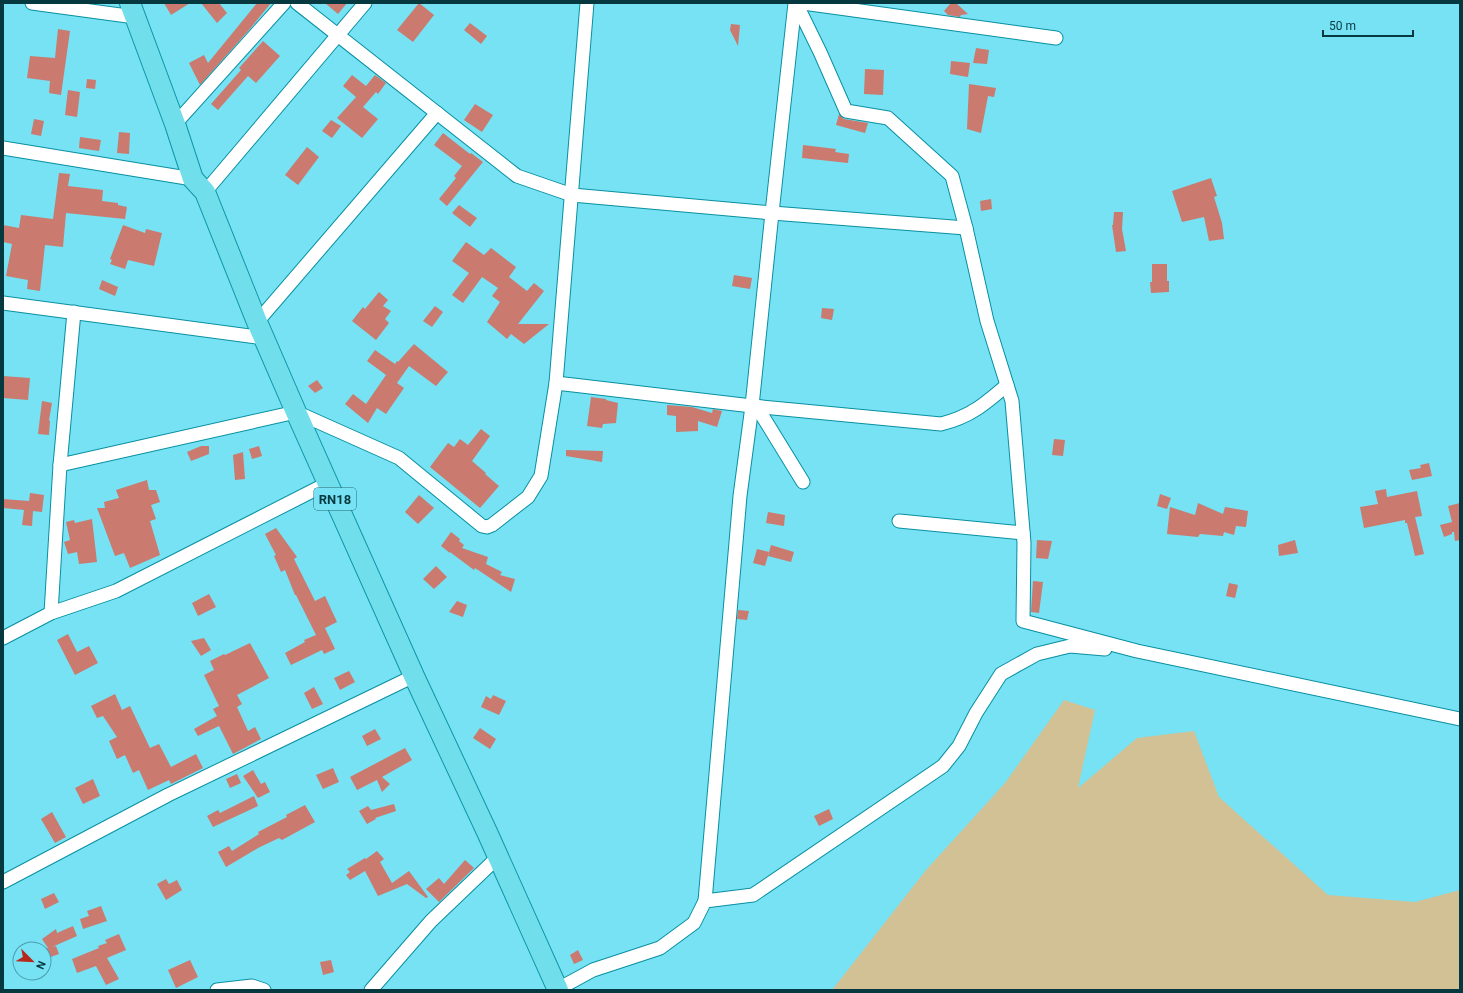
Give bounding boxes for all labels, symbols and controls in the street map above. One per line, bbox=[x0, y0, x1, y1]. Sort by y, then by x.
scale bar bbox=[1323, 12, 1413, 38]
text: 50 m bbox=[1329, 19, 1356, 33]
road number: RN18 bbox=[314, 488, 356, 510]
north arrow bbox=[12, 941, 52, 981]
text: N bbox=[33, 959, 48, 971]

